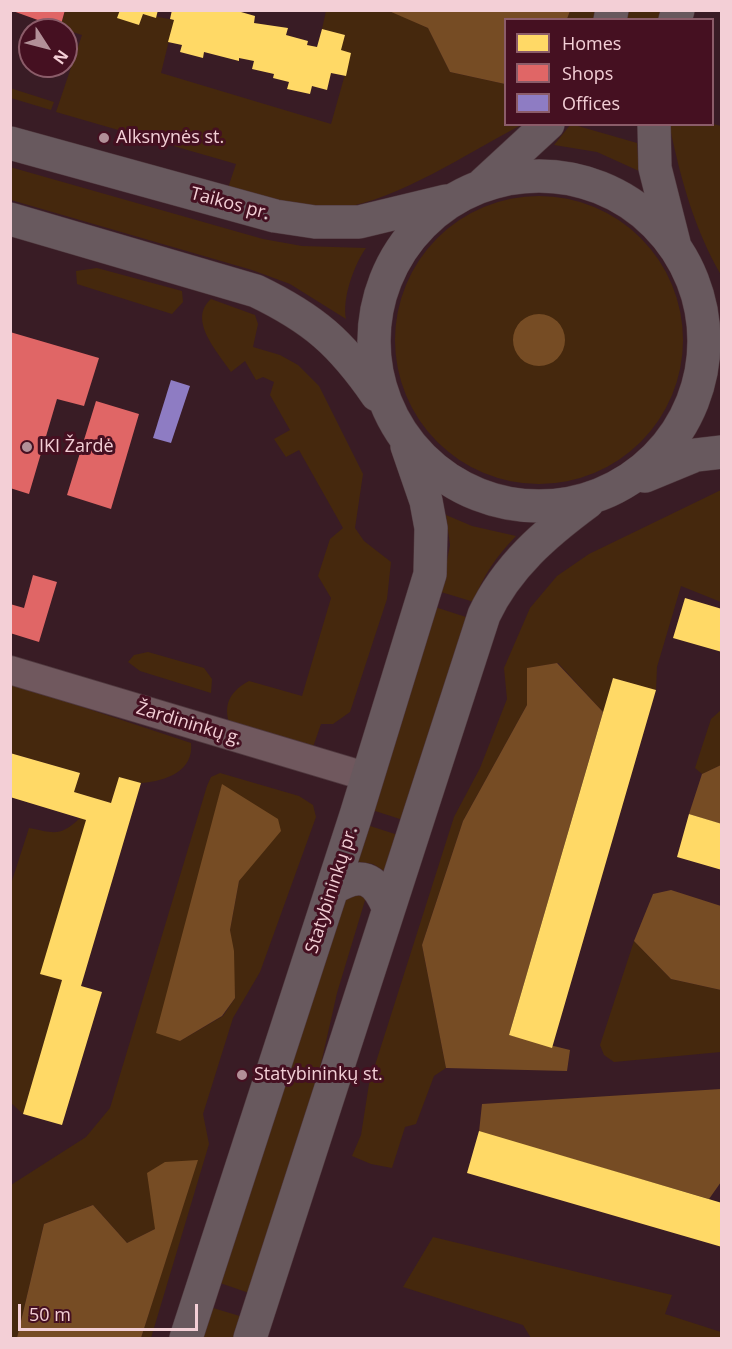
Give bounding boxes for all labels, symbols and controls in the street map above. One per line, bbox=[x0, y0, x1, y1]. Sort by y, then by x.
north arrow bbox=[18, 18, 78, 78]
legend bbox=[504, 18, 714, 126]
text: Homes bbox=[562, 31, 621, 55]
text: N bbox=[48, 46, 74, 69]
text: Shops bbox=[562, 61, 613, 85]
text: Offices bbox=[562, 91, 620, 115]
place label: Alksnynės st. bbox=[116, 127, 224, 149]
marker: Alksnynės st. bbox=[97, 131, 111, 145]
street label: Taikos pr. bbox=[188, 183, 272, 225]
place label: IKI Žardė bbox=[39, 436, 114, 458]
marker: IKI Žardė bbox=[20, 440, 34, 454]
street label: Žardininkų g. bbox=[133, 698, 245, 750]
street label: Statybininkų pr. bbox=[301, 824, 363, 956]
place label: Statybininkų st. bbox=[254, 1064, 383, 1086]
marker: Statybininkų st. bbox=[235, 1068, 249, 1082]
scale bar bbox=[21, 1292, 201, 1330]
text: 50 m bbox=[29, 1302, 71, 1326]

